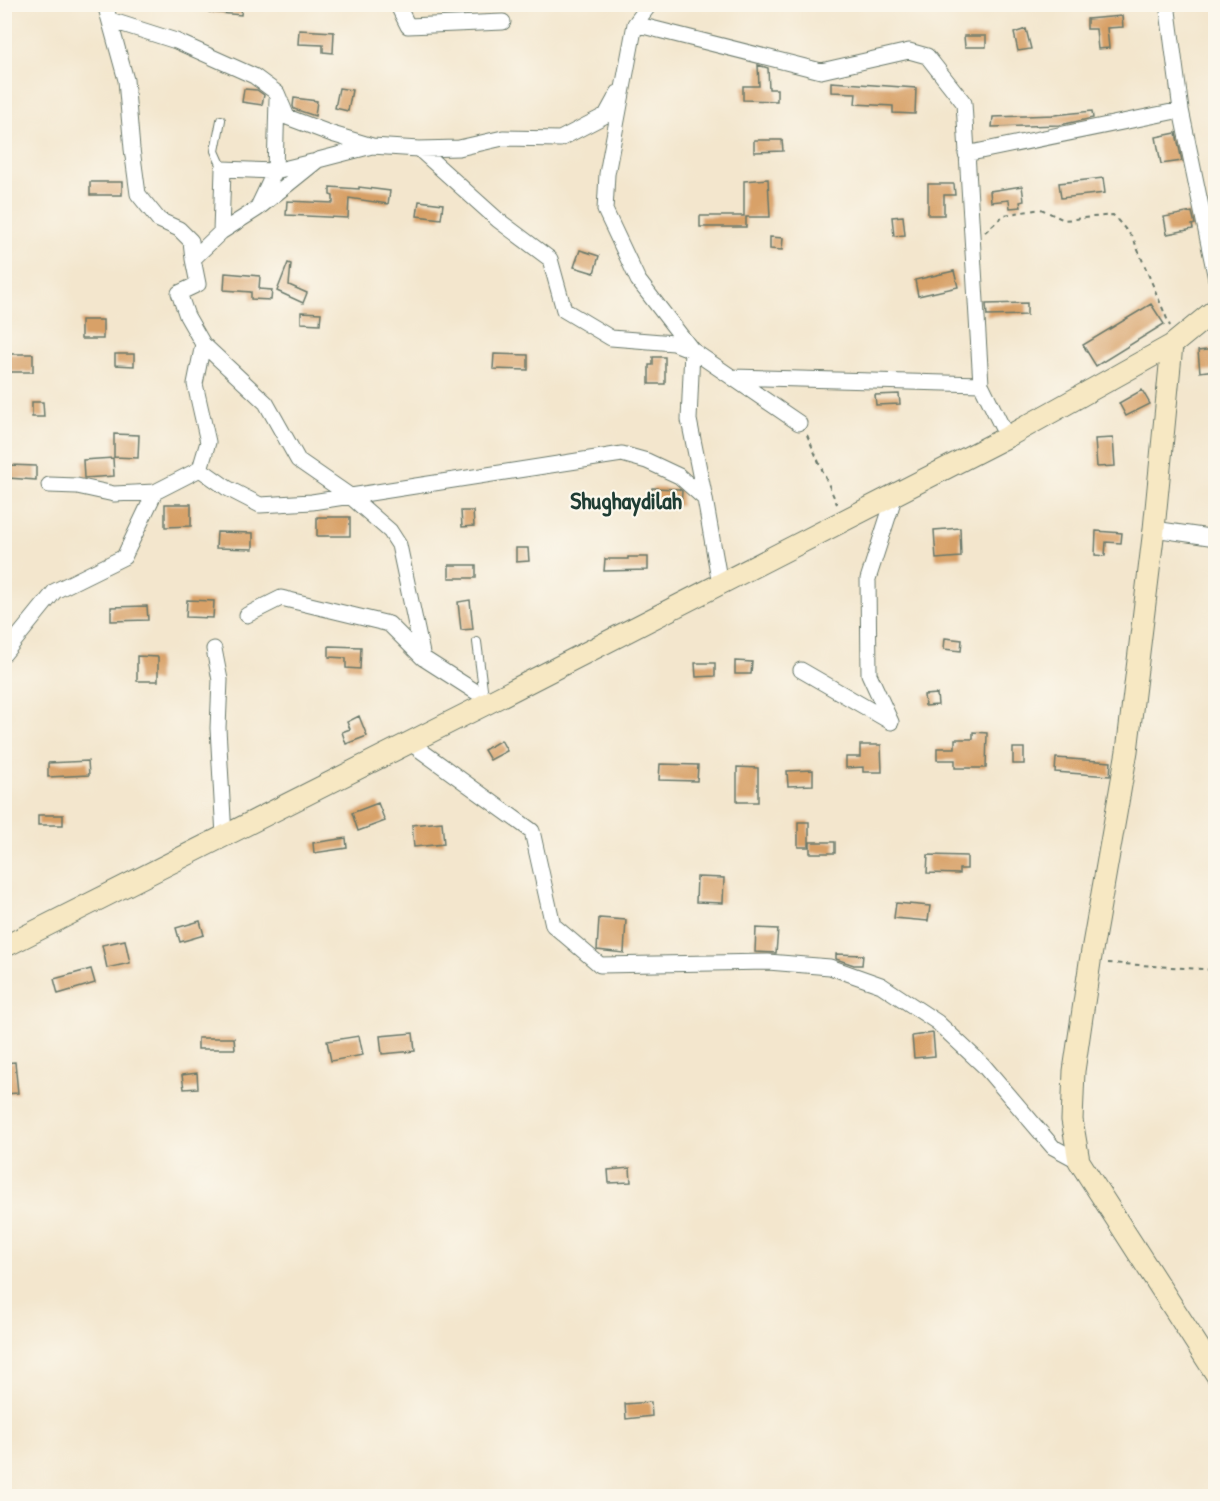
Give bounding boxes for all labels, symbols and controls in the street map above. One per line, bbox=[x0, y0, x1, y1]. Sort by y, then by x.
district label: Shughaydilah bbox=[570, 484, 682, 517]

